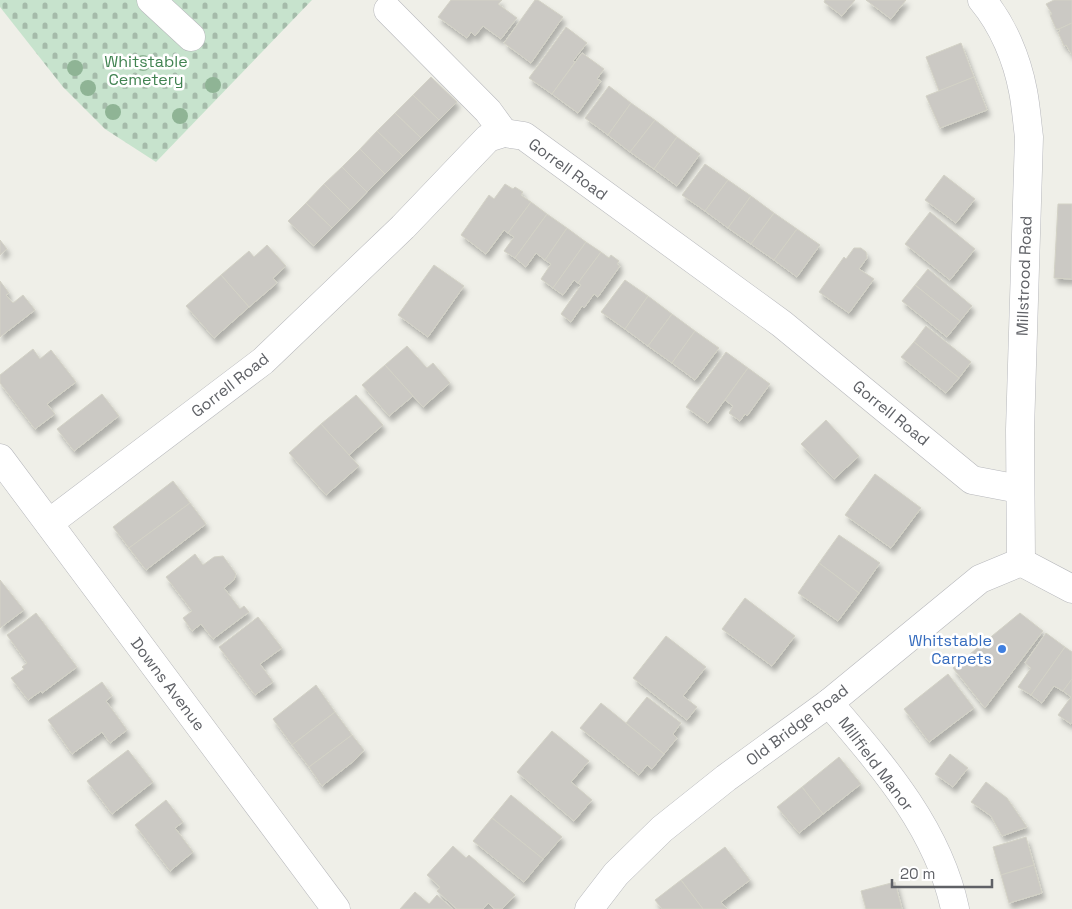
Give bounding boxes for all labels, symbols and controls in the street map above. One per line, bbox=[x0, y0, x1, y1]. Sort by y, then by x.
park label: Whitstable Cemetery bbox=[104, 51, 188, 90]
street label: Gorrell Road bbox=[524, 133, 612, 205]
street label: Millstrood Road bbox=[1011, 215, 1037, 337]
street label: Gorrell Road bbox=[187, 348, 273, 422]
street label: Gorrell Road bbox=[848, 376, 934, 450]
place label: Whitstable Carpets bbox=[908, 630, 992, 669]
street label: Downs Avenue bbox=[126, 633, 210, 735]
marker: Whitstable Carpets bbox=[996, 643, 1008, 655]
street label: Old Bridge Road bbox=[742, 680, 852, 770]
street label: Millfield Manor bbox=[834, 713, 918, 815]
scale bar bbox=[892, 856, 992, 888]
text: 20 m bbox=[900, 864, 935, 883]

